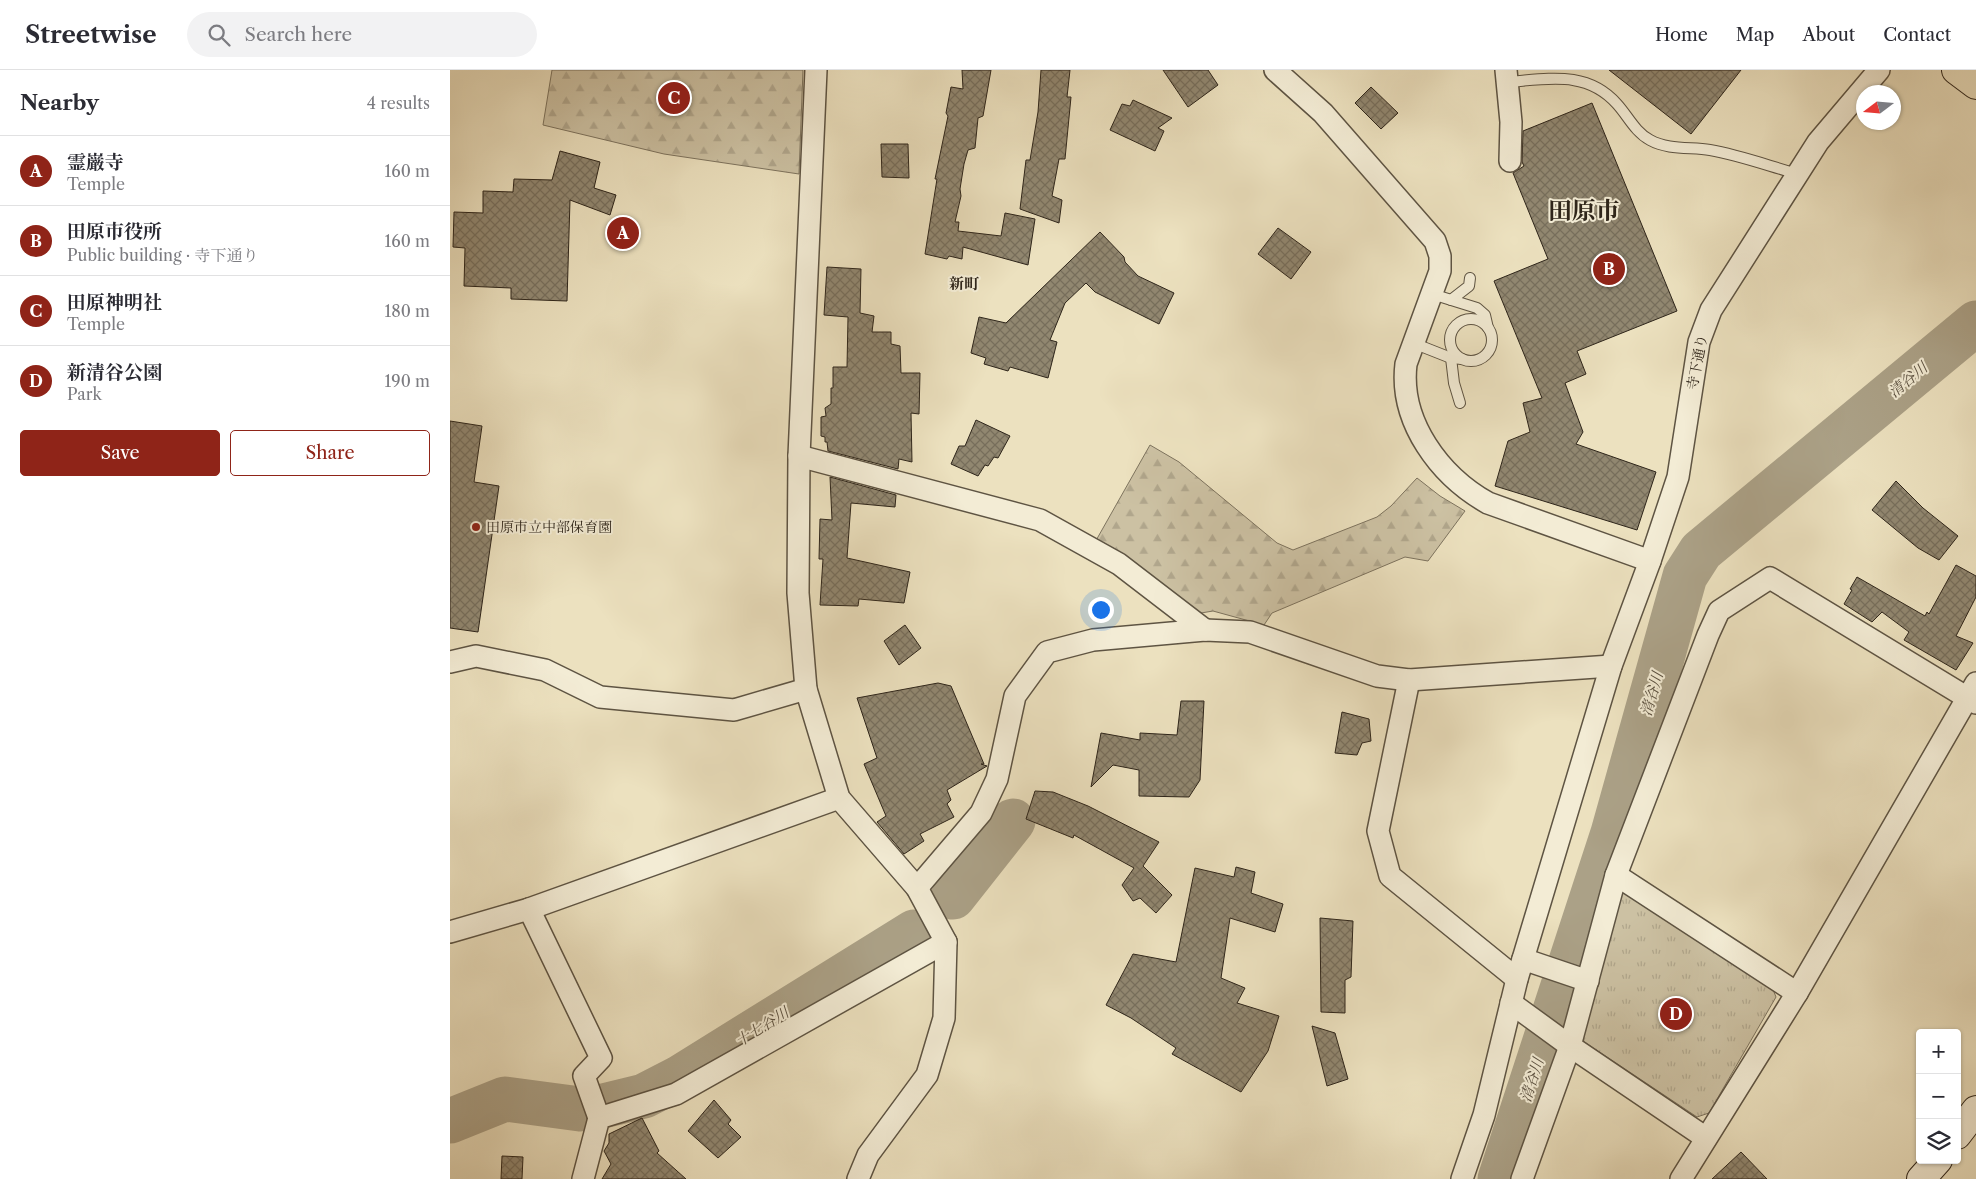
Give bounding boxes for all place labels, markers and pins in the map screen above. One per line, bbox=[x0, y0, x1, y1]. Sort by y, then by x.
pin: C bbox=[658, 79, 690, 117]
pin: A bbox=[607, 214, 639, 252]
pin: B bbox=[1593, 250, 1625, 288]
place label: 田原市立中部保育園 bbox=[486, 518, 612, 536]
marker: 田原市立中部保育園 bbox=[470, 521, 482, 533]
pin: D bbox=[1660, 995, 1692, 1033]

